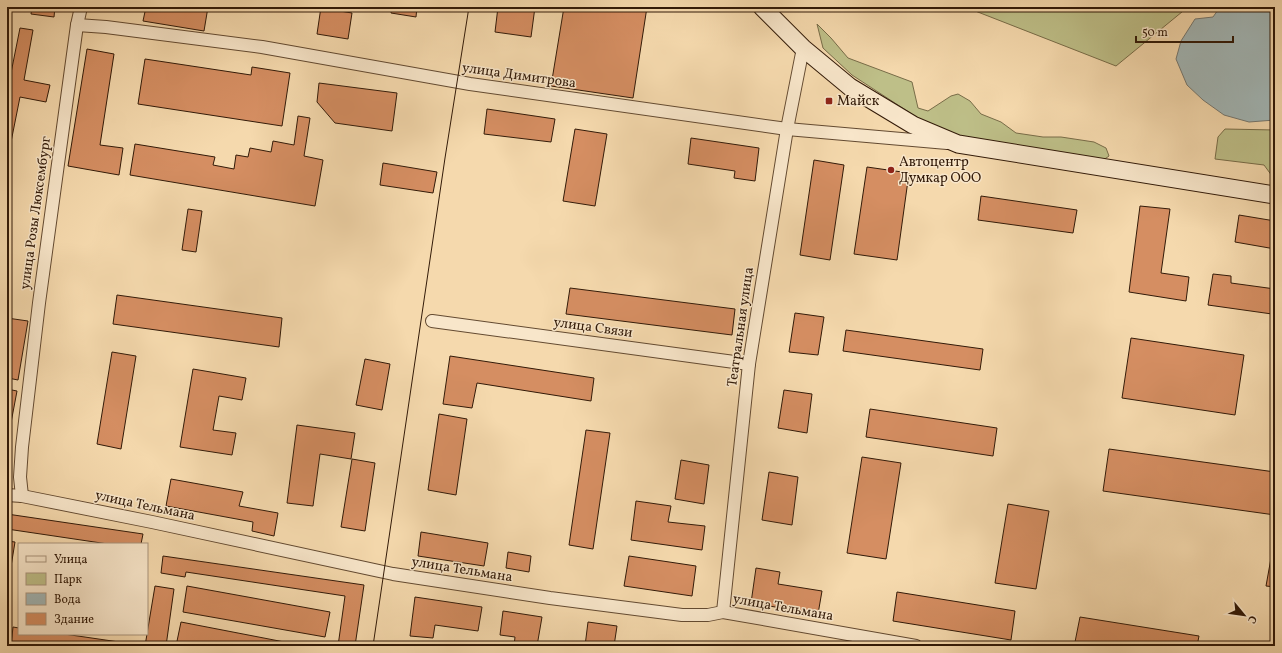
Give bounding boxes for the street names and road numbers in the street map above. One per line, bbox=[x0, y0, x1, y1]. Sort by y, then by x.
street label: улица Димитрова bbox=[461, 59, 577, 93]
street label: улица Розы Люксембург bbox=[16, 135, 56, 291]
street label: Театральная улица bbox=[723, 266, 759, 388]
street label: улица Связи bbox=[552, 313, 634, 343]
street label: улица Тельмана bbox=[93, 486, 197, 526]
street label: улица Тельмана bbox=[410, 553, 514, 587]
street label: улица Тельмана bbox=[731, 590, 835, 626]

